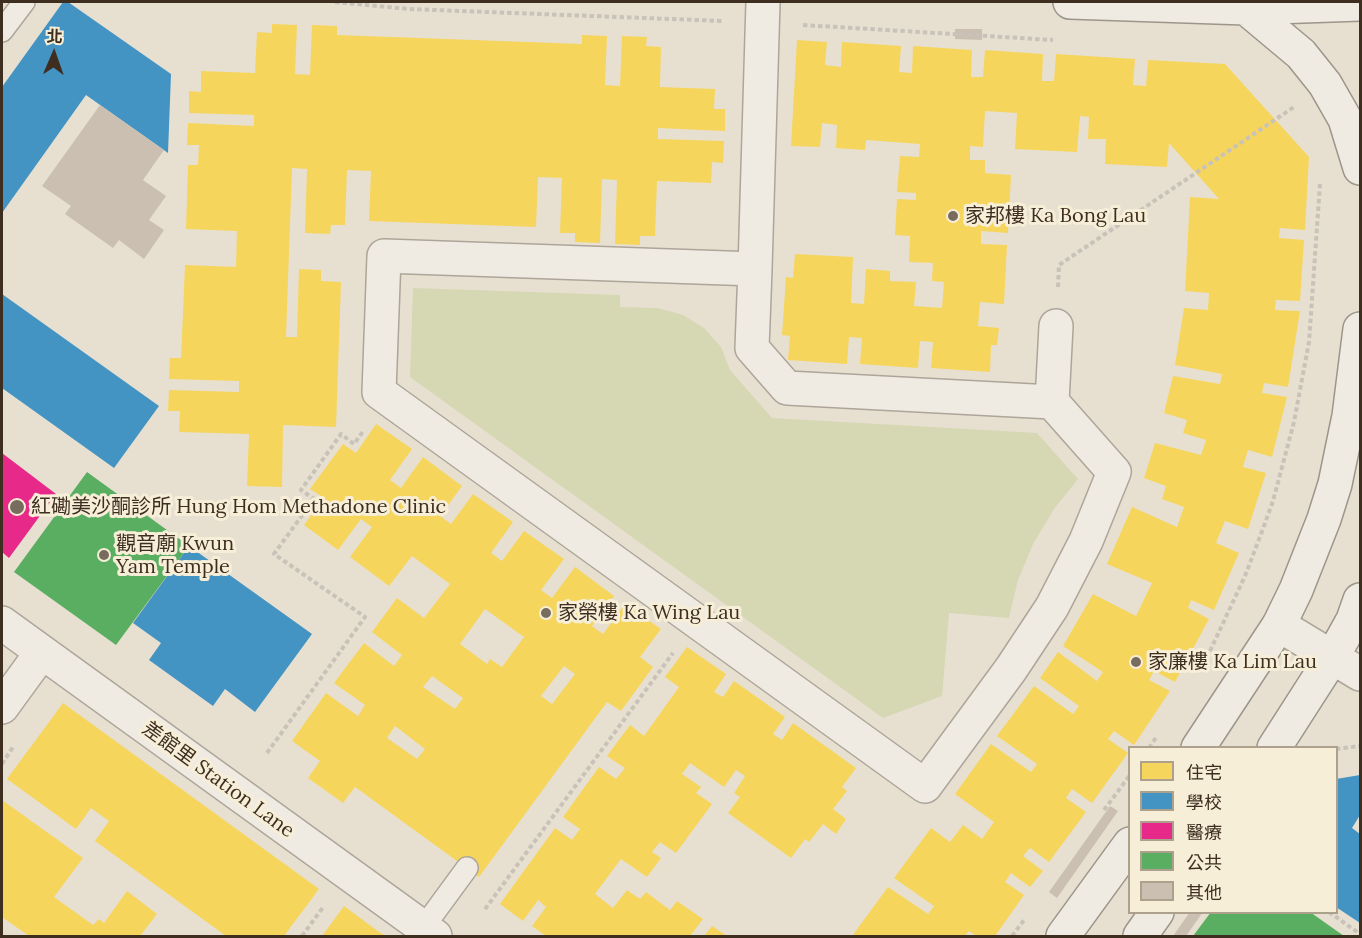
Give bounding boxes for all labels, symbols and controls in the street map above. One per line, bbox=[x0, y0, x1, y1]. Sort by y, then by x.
north arrow bbox=[24, 24, 84, 84]
text: 北 bbox=[46, 26, 63, 46]
place label: 家邦樓 Ka Bong Lau bbox=[965, 204, 1146, 228]
marker: 家邦樓 Ka Bong Lau bbox=[946, 209, 960, 223]
place label: 紅磡美沙酮診所 Hung Hom Methadone Clinic bbox=[31, 495, 446, 519]
marker: 紅磡美沙酮診所 Hung Hom Methadone Clinic bbox=[8, 498, 26, 516]
place label: 觀音廟 Kwun Yam Temple bbox=[116, 532, 234, 579]
marker: 觀音廟 Kwun Yam Temple bbox=[97, 548, 111, 562]
place label: 家榮樓 Ka Wing Lau bbox=[558, 601, 740, 625]
marker: 家榮樓 Ka Wing Lau bbox=[539, 606, 553, 620]
place label: 家廉樓 Ka Lim Lau bbox=[1148, 650, 1317, 674]
marker: 家廉樓 Ka Lim Lau bbox=[1129, 655, 1143, 669]
street label: 差館里 Station Lane bbox=[137, 717, 299, 843]
legend bbox=[1128, 746, 1338, 914]
text: 住宅 bbox=[1186, 761, 1222, 784]
text: 學校 bbox=[1186, 791, 1222, 814]
text: 醫療 bbox=[1186, 821, 1222, 844]
text: 公共 bbox=[1186, 851, 1222, 874]
text: 其他 bbox=[1186, 881, 1222, 904]

